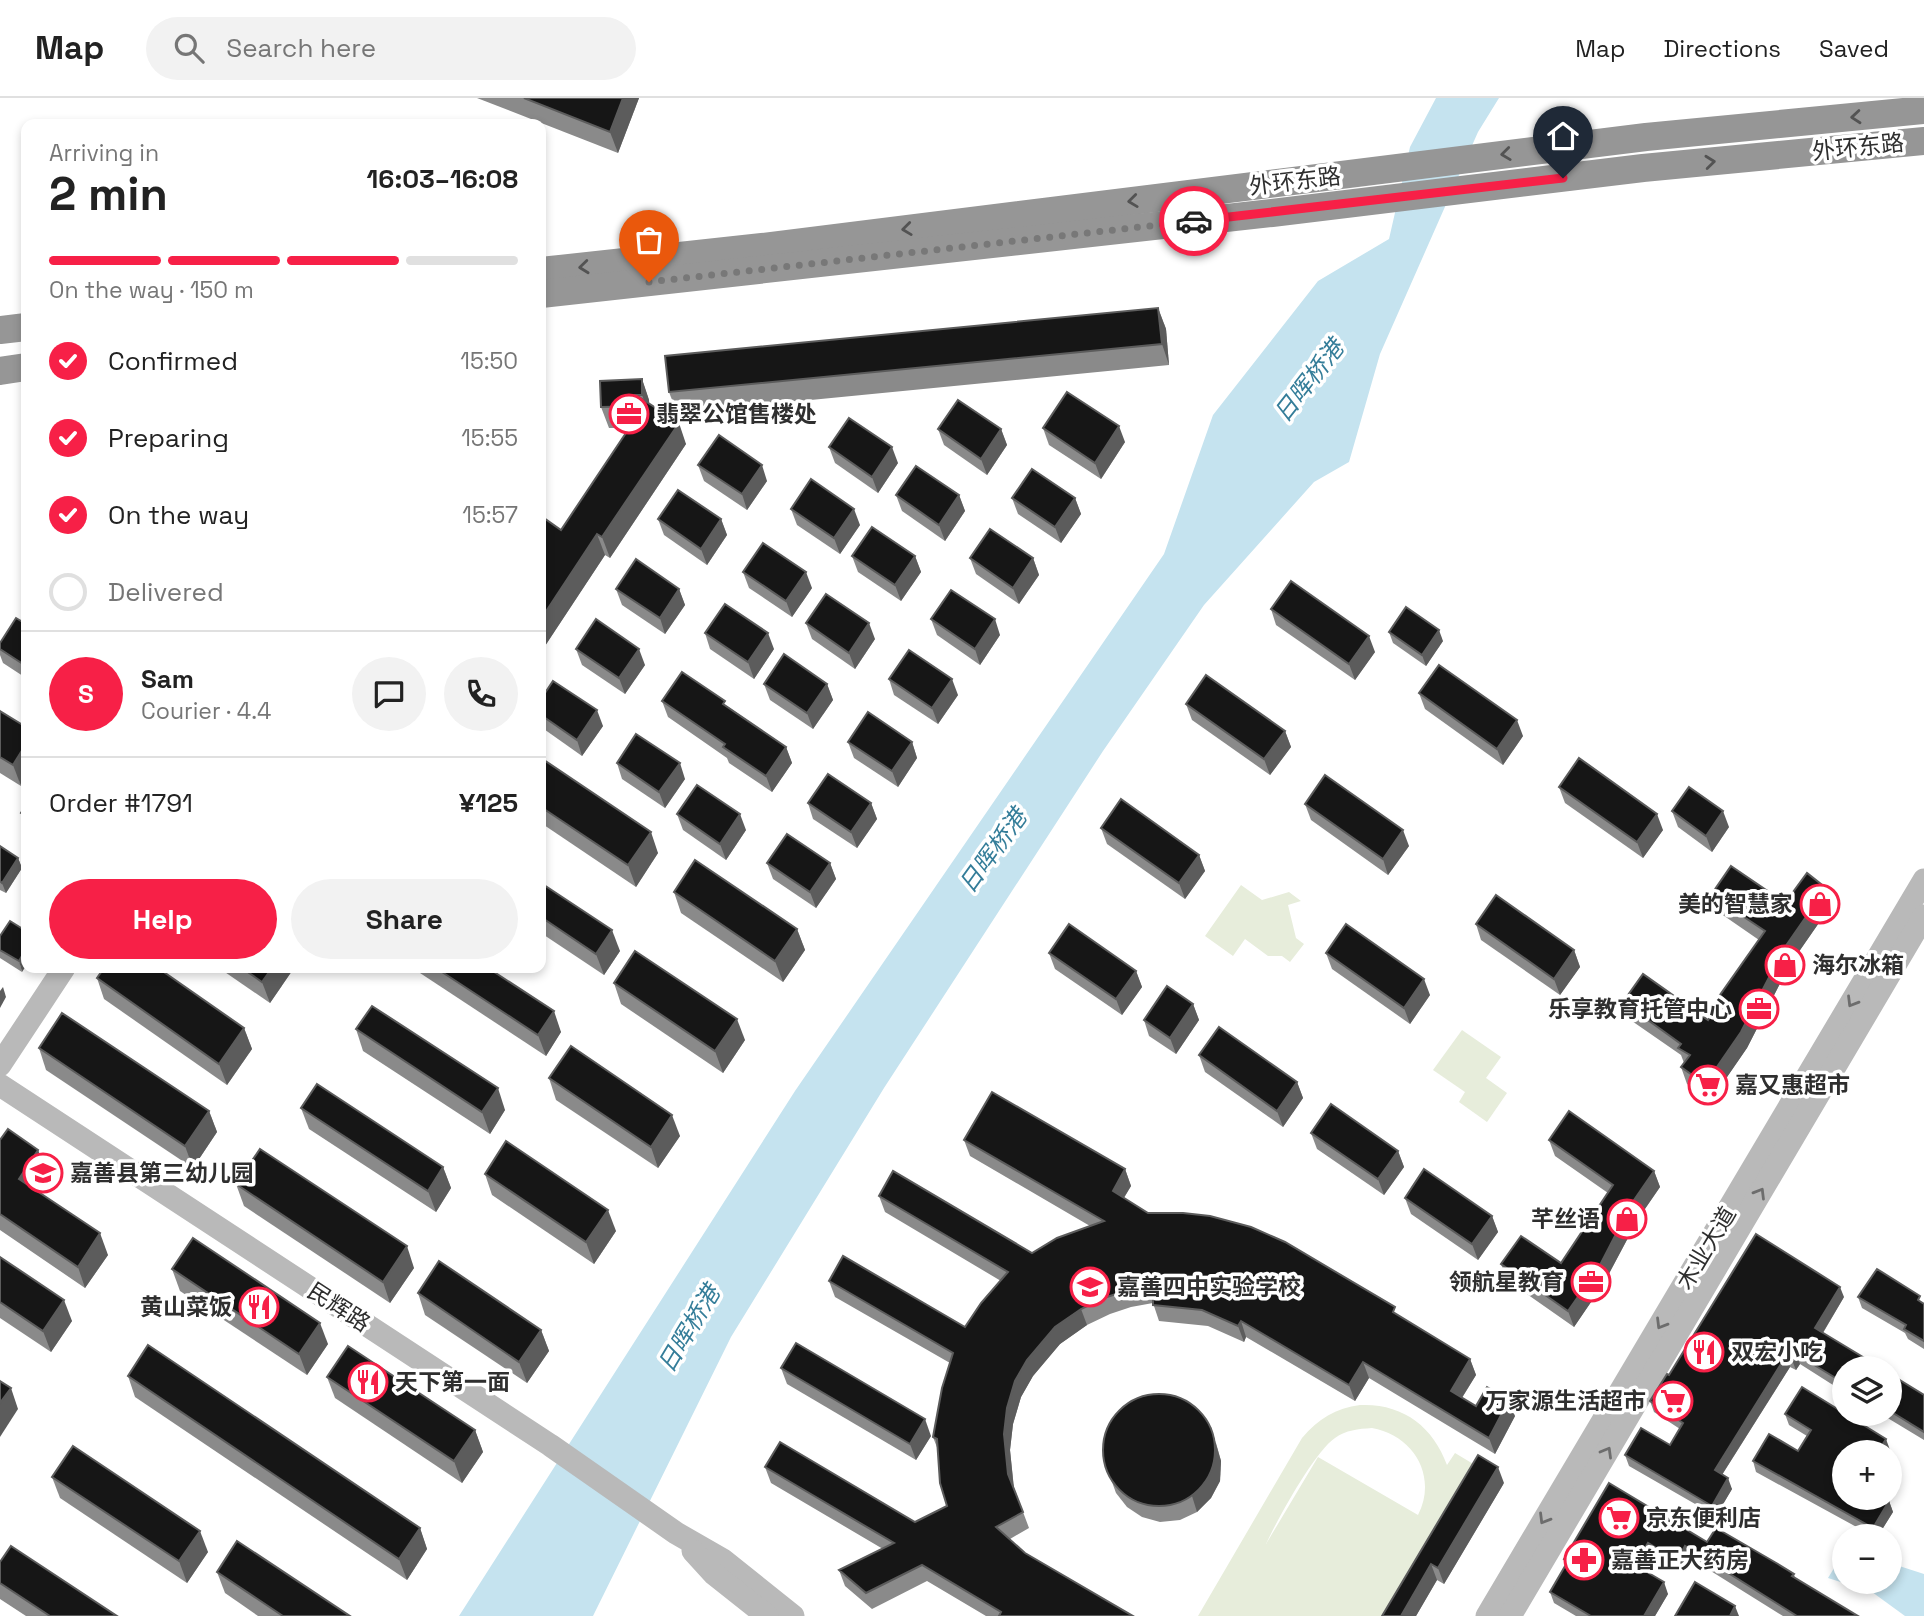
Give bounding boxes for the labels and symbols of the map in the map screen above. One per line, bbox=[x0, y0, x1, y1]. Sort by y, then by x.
pin bbox=[1533, 106, 1593, 178]
one-way arrow bbox=[1850, 109, 1861, 124]
street label: 外环东路 bbox=[1811, 127, 1905, 167]
one-way arrow bbox=[1500, 147, 1511, 162]
one-way arrow bbox=[1705, 155, 1716, 170]
street label: 外环东路 bbox=[1248, 161, 1342, 201]
courier bbox=[1159, 186, 1229, 256]
one-way arrow bbox=[1127, 194, 1138, 209]
pin bbox=[619, 210, 679, 282]
one-way arrow bbox=[901, 222, 913, 237]
one-way arrow bbox=[578, 259, 589, 274]
water label: 日晖桥港 bbox=[1267, 331, 1352, 428]
office icon: 翡翠公馆售楼处 bbox=[608, 393, 650, 435]
place label: 翡翠公馆售楼处 bbox=[656, 399, 817, 429]
water label: 日晖桥港 bbox=[952, 800, 1035, 899]
shop icon: 美的智慧家 bbox=[1799, 883, 1841, 925]
place label: 美的智慧家 bbox=[1678, 889, 1793, 919]
shop icon: 海尔冰箱 bbox=[1764, 944, 1806, 986]
place label: 海尔冰箱 bbox=[1812, 950, 1904, 980]
office icon: 乐享教育托管中心 bbox=[1738, 988, 1780, 1030]
place label: 乐享教育托管中心 bbox=[1548, 994, 1732, 1024]
one-way arrow bbox=[1847, 994, 1860, 1007]
supermarket icon: 嘉又惠超市 bbox=[1687, 1064, 1729, 1106]
place label: 嘉又惠超市 bbox=[1735, 1070, 1850, 1100]
school or university icon: 嘉善县第三幼儿园 bbox=[22, 1152, 64, 1194]
place label: 嘉善县第三幼儿园 bbox=[70, 1158, 254, 1188]
one-way arrow bbox=[1751, 1187, 1764, 1200]
shop icon: 芊丝语 bbox=[1606, 1198, 1648, 1240]
street label: 木业大道 bbox=[1669, 1201, 1743, 1295]
place label: 芊丝语 bbox=[1531, 1204, 1600, 1234]
office icon: 领航星教育 bbox=[1570, 1261, 1612, 1303]
school or university icon: 嘉善四中实验学校 bbox=[1069, 1266, 1111, 1308]
place label: 领航星教育 bbox=[1449, 1267, 1564, 1297]
place label: 嘉善四中实验学校 bbox=[1117, 1272, 1301, 1302]
street label: 民辉路 bbox=[302, 1276, 376, 1338]
water label: 日晖桥港 bbox=[651, 1277, 728, 1378]
restaurant icon: 黄山菜饭 bbox=[238, 1286, 280, 1328]
place label: 黄山菜饭 bbox=[140, 1292, 232, 1322]
one-way arrow bbox=[1656, 1316, 1669, 1329]
restaurant icon: 双宏小吃 bbox=[1683, 1331, 1725, 1373]
place label: 双宏小吃 bbox=[1731, 1337, 1823, 1367]
restaurant icon: 天下第一面 bbox=[347, 1361, 389, 1403]
place label: 天下第一面 bbox=[395, 1367, 510, 1397]
supermarket icon: 万家源生活超市 bbox=[1652, 1380, 1694, 1422]
place label: 万家源生活超市 bbox=[1485, 1386, 1646, 1416]
one-way arrow bbox=[1599, 1447, 1612, 1460]
supermarket icon: 京东便利店 bbox=[1598, 1497, 1640, 1539]
place label: 京东便利店 bbox=[1646, 1503, 1761, 1533]
one-way arrow bbox=[1539, 1511, 1552, 1524]
pharmacy icon: 嘉善正大药房 bbox=[1563, 1539, 1605, 1581]
place label: 嘉善正大药房 bbox=[1611, 1545, 1749, 1575]

